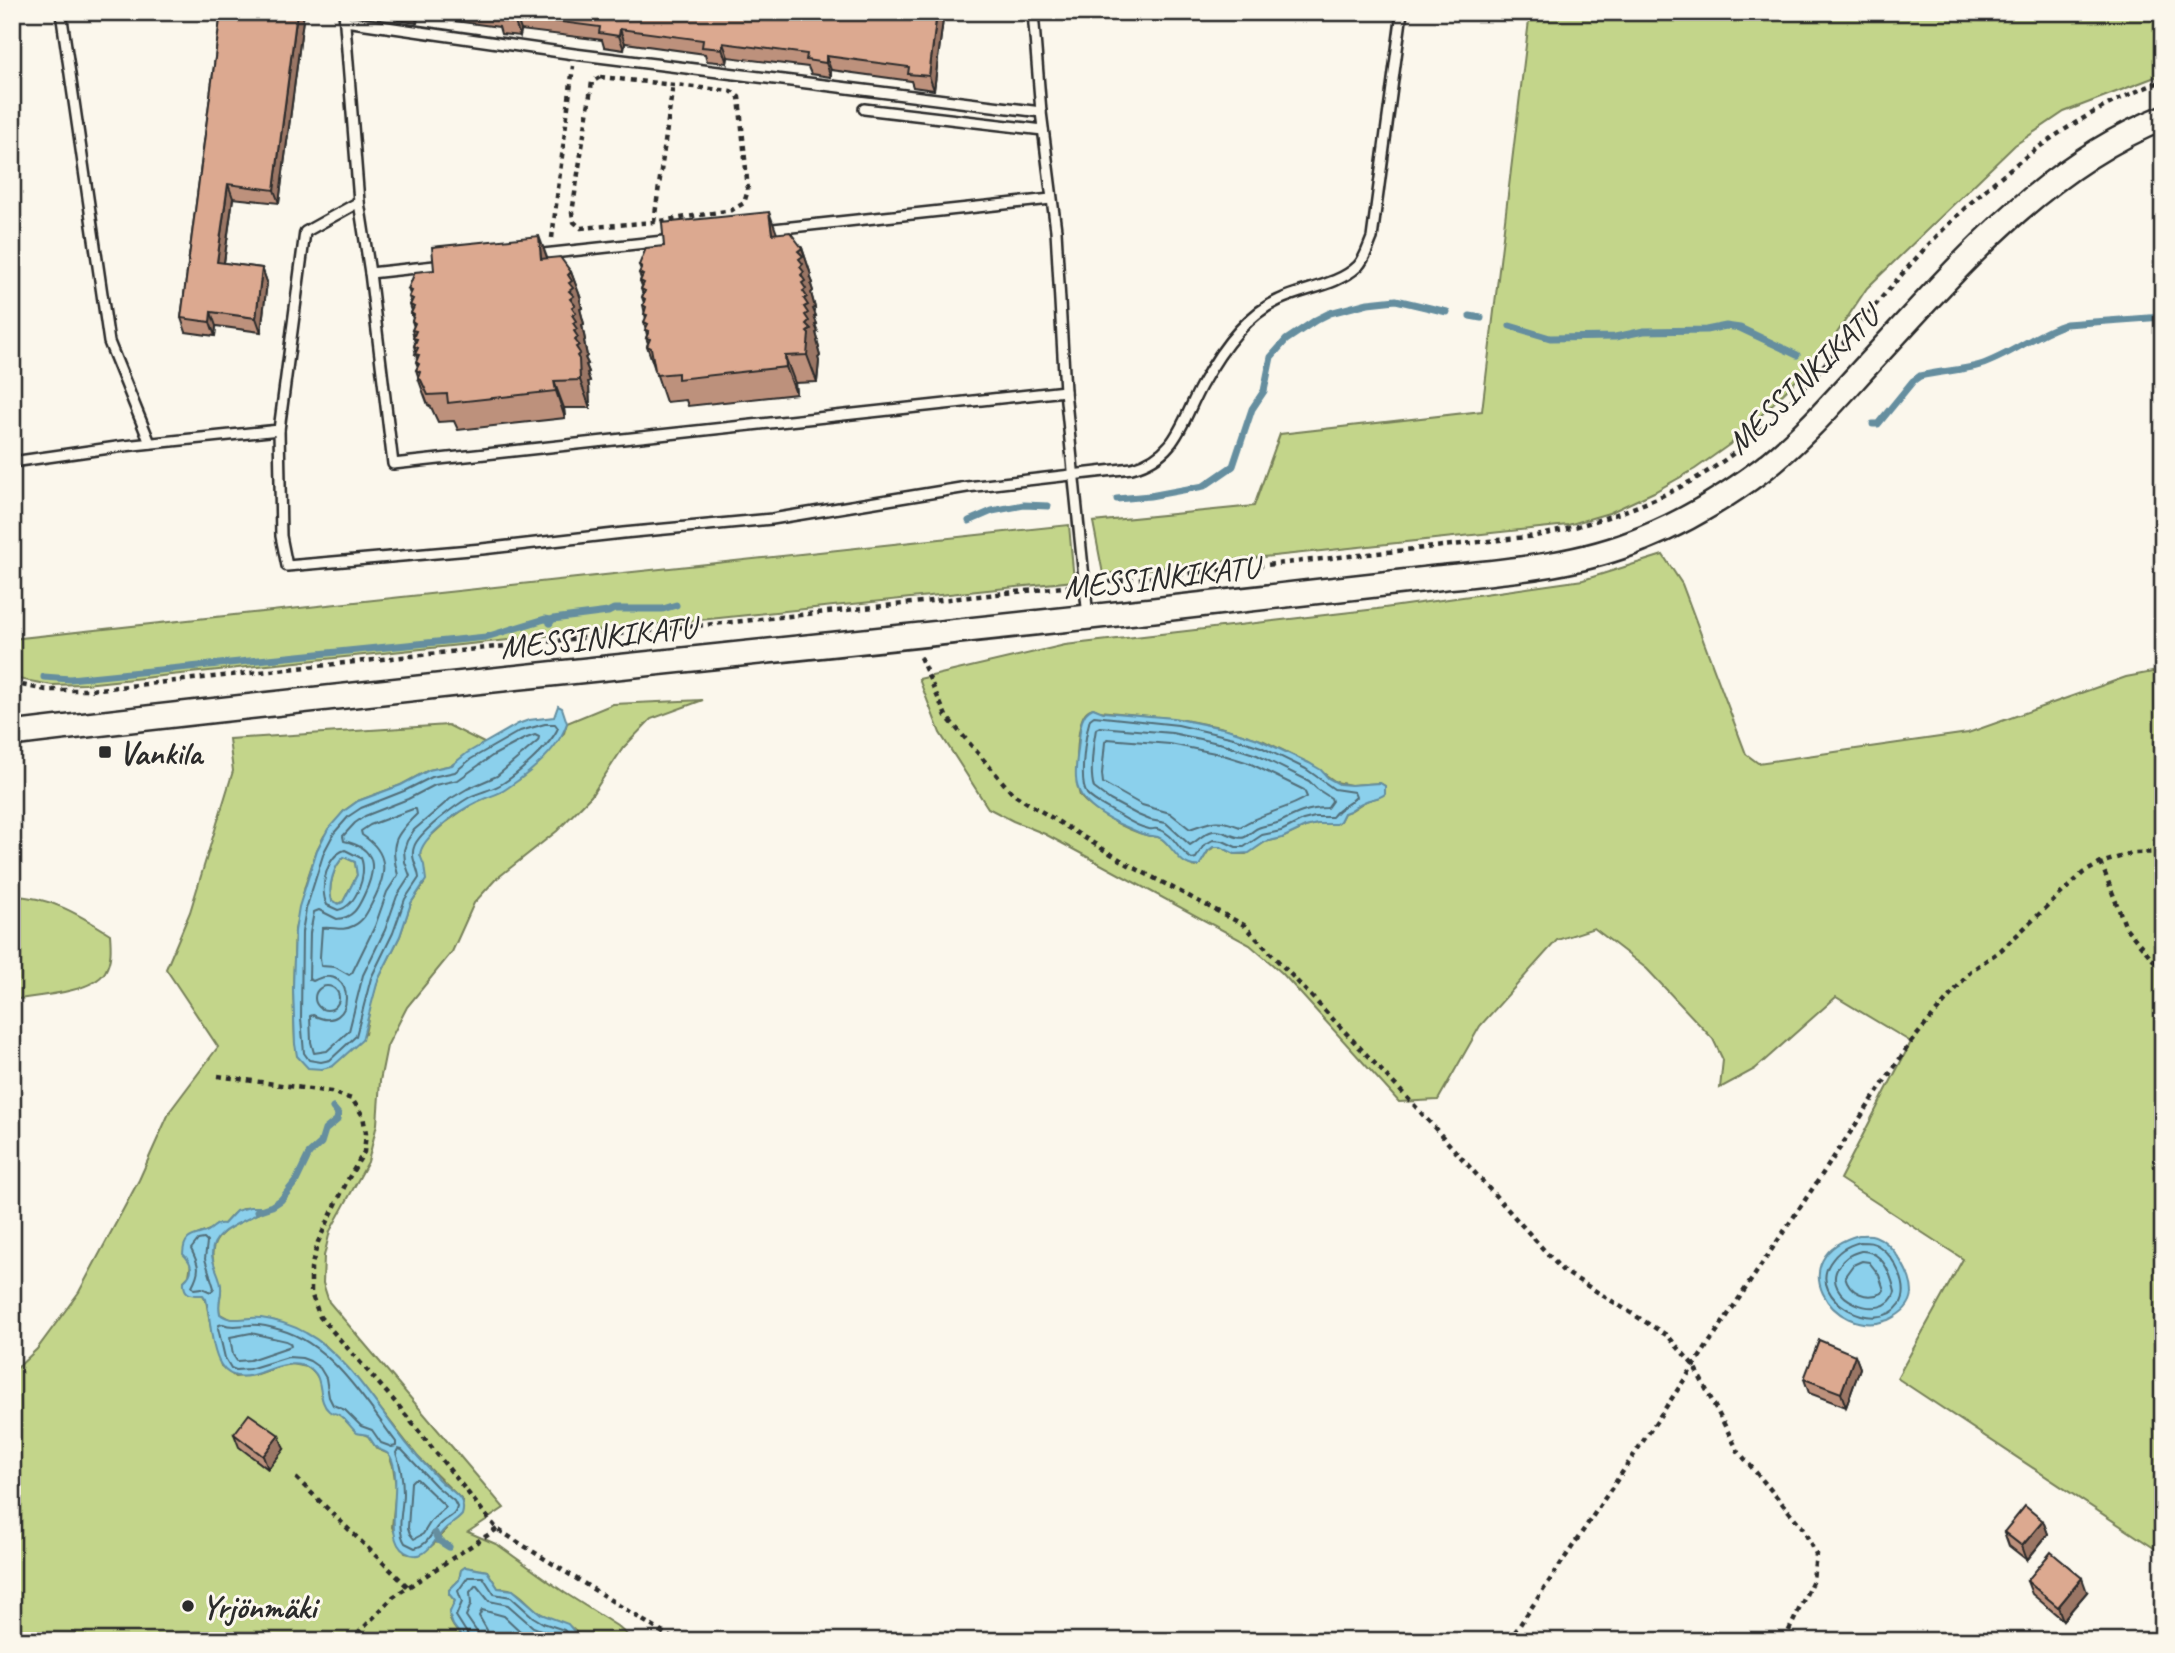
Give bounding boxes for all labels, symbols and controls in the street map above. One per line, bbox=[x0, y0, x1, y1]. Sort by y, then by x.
street label: MESSINKIKATU bbox=[1717, 293, 1892, 463]
street label: MESSINKIKATU bbox=[1061, 545, 1266, 608]
street label: MESSINKIKATU bbox=[498, 605, 703, 668]
place label: Vankila bbox=[119, 732, 205, 774]
marker: Vankila bbox=[97, 744, 113, 760]
place label: Yrjönmäki bbox=[202, 1586, 321, 1628]
marker: Yrjönmäki bbox=[180, 1598, 196, 1614]

